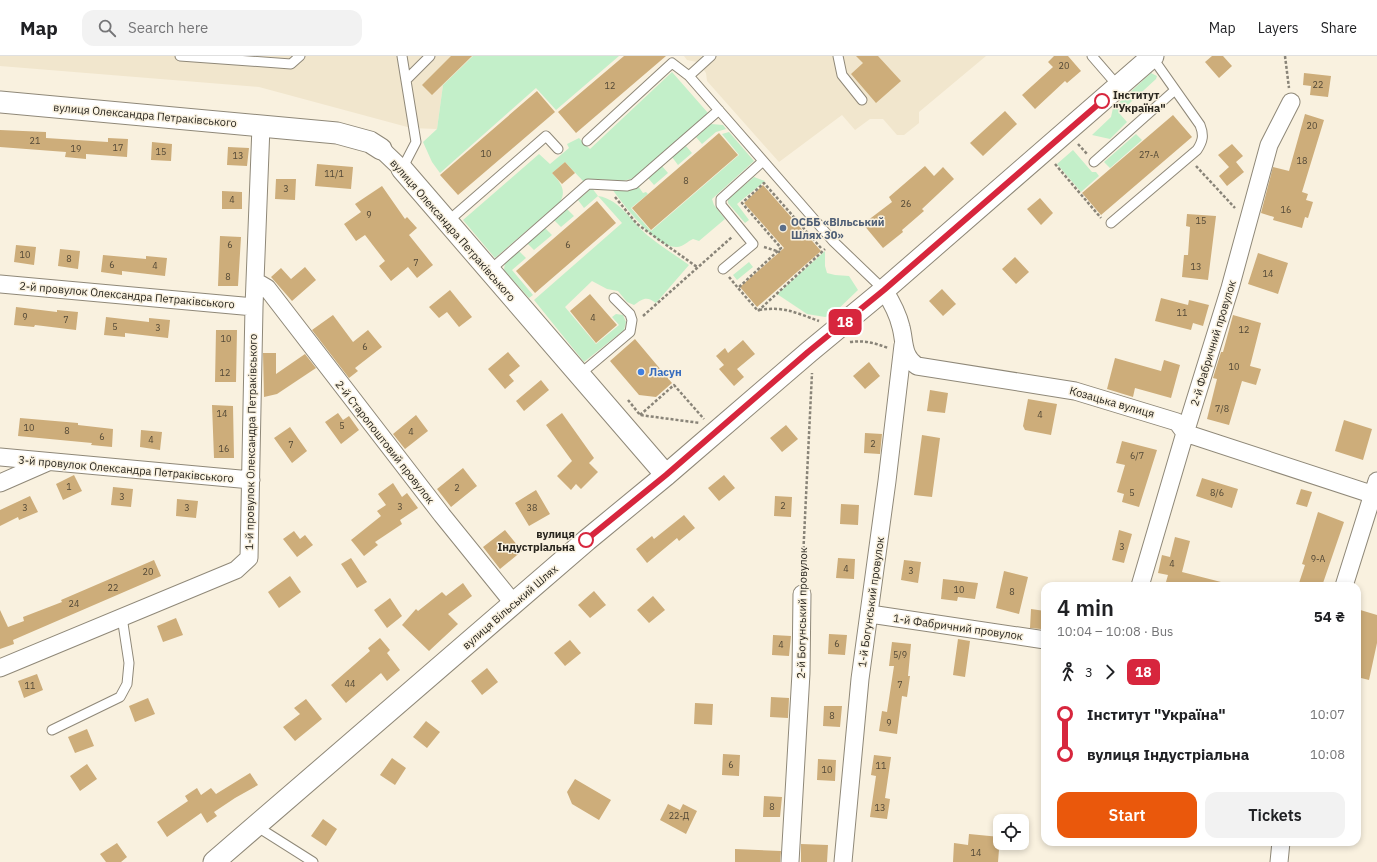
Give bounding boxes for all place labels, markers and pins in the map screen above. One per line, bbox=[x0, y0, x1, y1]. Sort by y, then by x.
place label: Інститут "Україна" bbox=[1113, 88, 1166, 115]
marker: Інститут "Україна" bbox=[1094, 93, 1110, 109]
place label: ОСББ «Вільський Шлях 30» bbox=[791, 215, 884, 242]
marker: ОСББ «Вільський Шлях 30» bbox=[778, 223, 788, 233]
place label: Ласун bbox=[649, 365, 682, 379]
marker: Ласун bbox=[636, 367, 646, 377]
place label: вулиця Індустріальна bbox=[497, 527, 575, 554]
marker: вулиця Індустріальна bbox=[578, 532, 594, 548]

